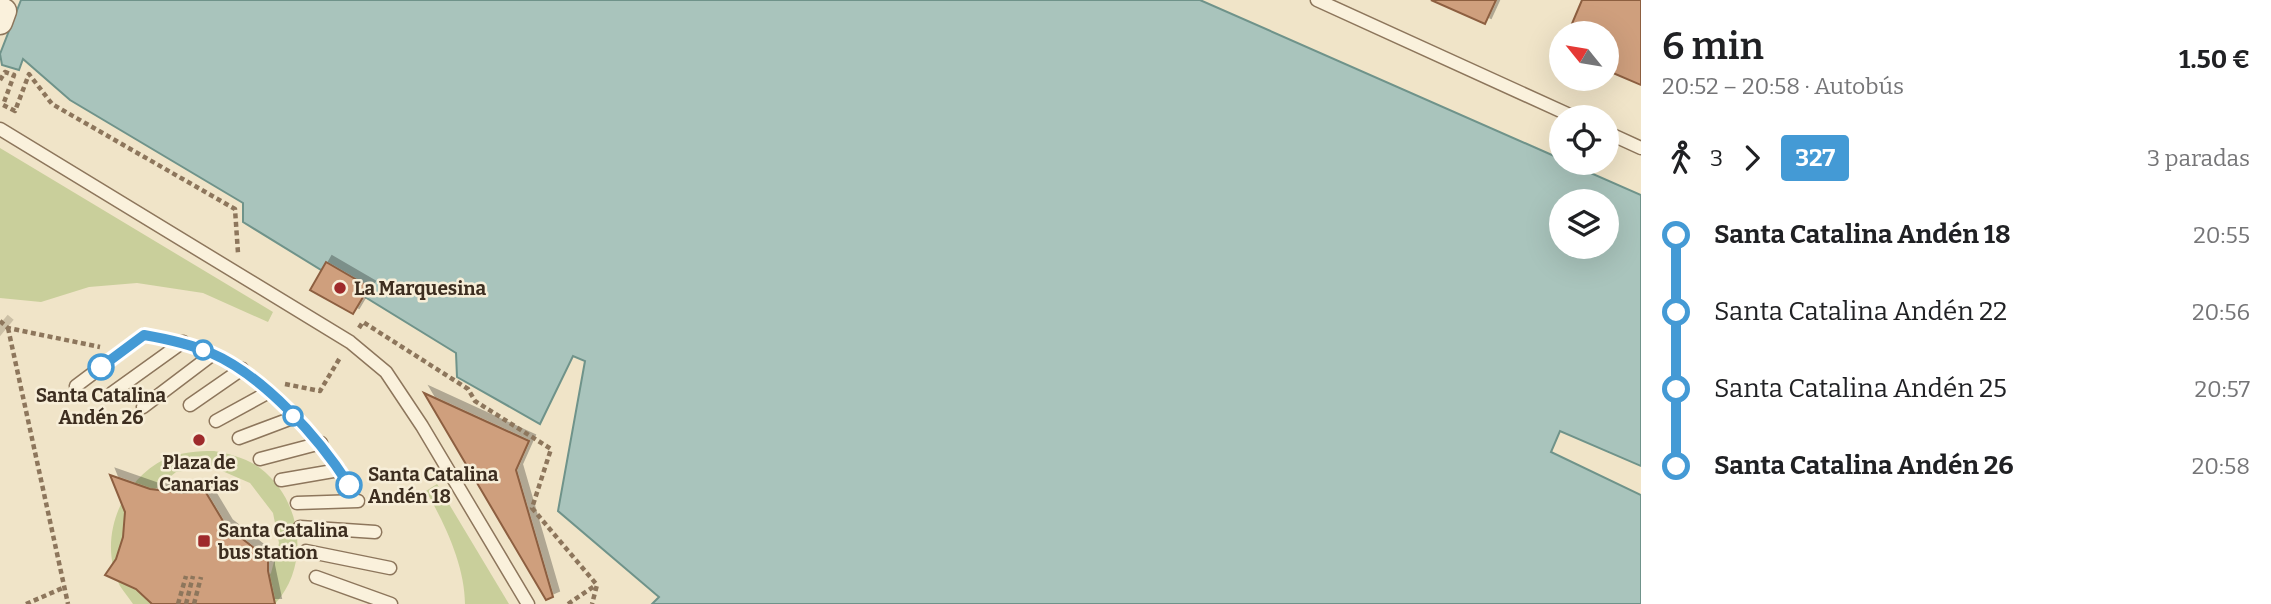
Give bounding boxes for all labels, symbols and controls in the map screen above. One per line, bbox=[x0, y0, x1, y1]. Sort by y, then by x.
north arrow bbox=[1549, 21, 1619, 91]
map controls bbox=[1549, 21, 1619, 259]
text: 6 min bbox=[1662, 23, 1764, 69]
text: 1.50 € bbox=[2179, 44, 2250, 75]
text: 20:52 – 20:58 · Autobús bbox=[1662, 72, 1904, 100]
button: locate bbox=[1549, 105, 1619, 175]
icon: walk bbox=[1662, 139, 1700, 177]
icon: forward bbox=[1733, 139, 1771, 177]
text: 3 bbox=[1710, 144, 1723, 172]
text: 327 bbox=[1795, 144, 1835, 172]
text: 3 paradas bbox=[2147, 144, 2250, 172]
button: layers bbox=[1549, 189, 1619, 259]
text: Santa Catalina Andén 18 bbox=[1714, 219, 2011, 250]
text: 20:55 bbox=[2193, 221, 2250, 249]
place label: La Marquesina bbox=[354, 277, 486, 300]
marker: La Marquesina bbox=[332, 280, 348, 296]
text: Santa Catalina Andén 22 bbox=[1714, 296, 2007, 327]
text: 20:56 bbox=[2192, 298, 2250, 326]
unlabelled marker bbox=[193, 340, 213, 360]
marker: Santa Catalina Andén 26 bbox=[88, 354, 114, 380]
text: Santa Catalina Andén 25 bbox=[1714, 373, 2007, 404]
text: 20:57 bbox=[2195, 375, 2250, 403]
place label: Santa Catalina Andén 26 bbox=[36, 384, 167, 429]
unlabelled marker bbox=[283, 406, 303, 426]
marker: Plaza de Canarias bbox=[191, 432, 207, 448]
text: Santa Catalina Andén 26 bbox=[1714, 450, 2014, 481]
place label: Plaza de Canarias bbox=[159, 451, 239, 496]
text: 20:58 bbox=[2192, 452, 2250, 480]
place label: Santa Catalina Andén 18 bbox=[368, 463, 499, 508]
marker: Santa Catalina Andén 18 bbox=[336, 472, 362, 498]
place label: Santa Catalina bus station bbox=[218, 519, 349, 564]
marker: Santa Catalina bus station bbox=[196, 533, 212, 549]

